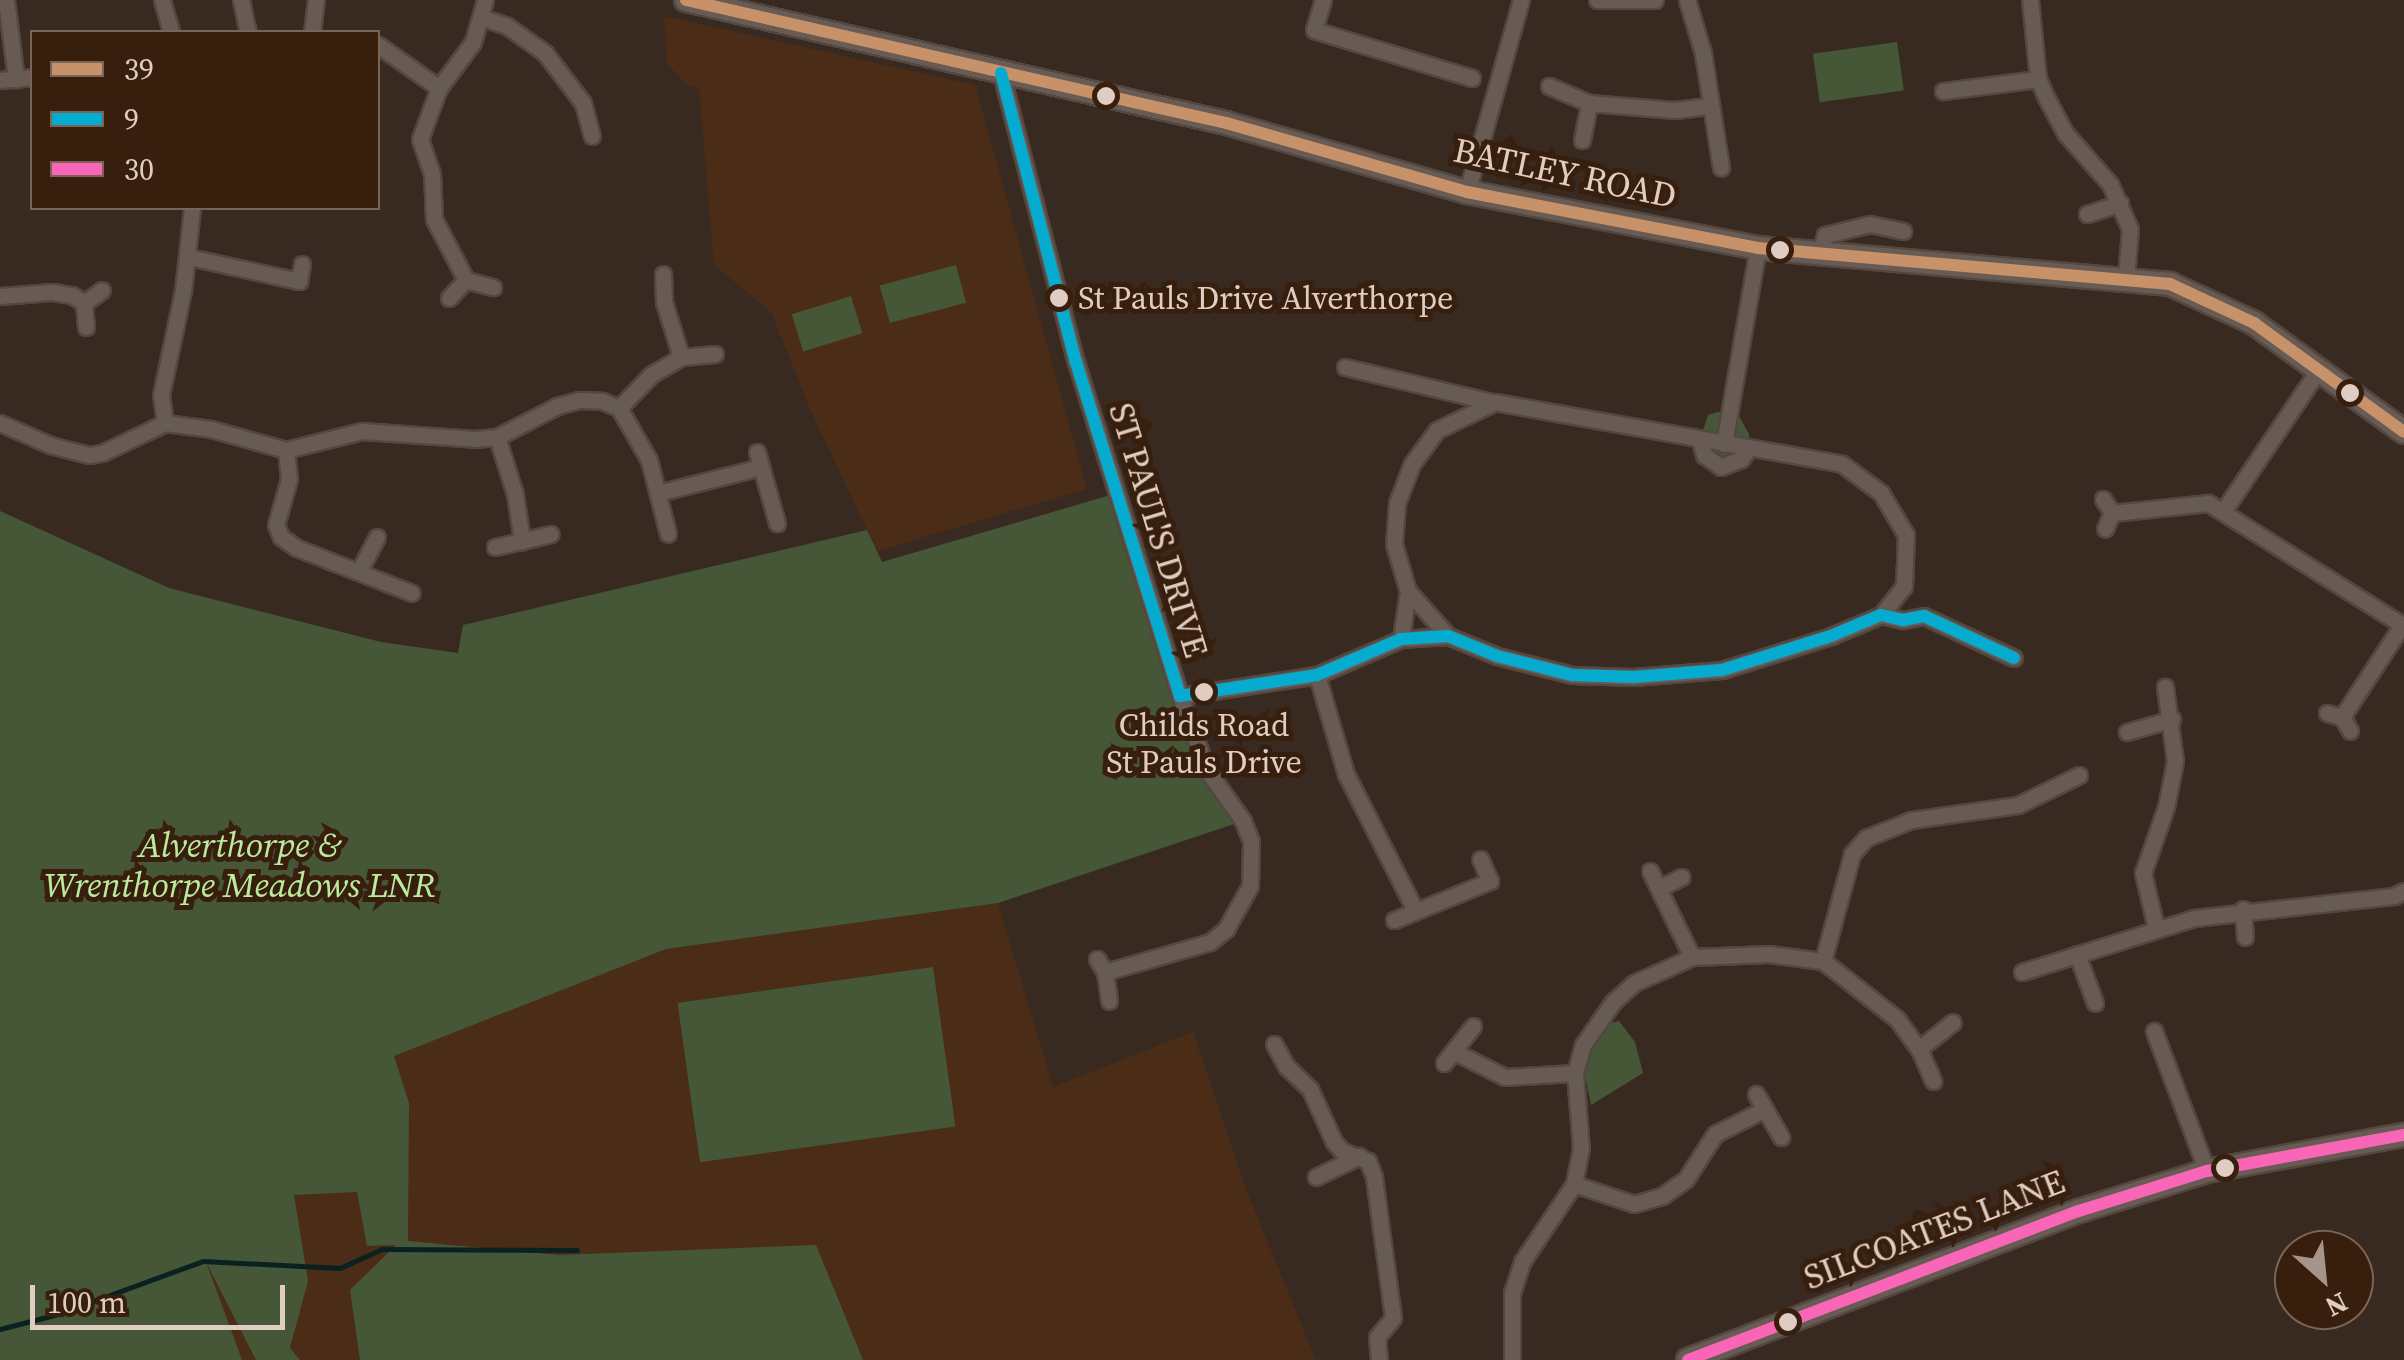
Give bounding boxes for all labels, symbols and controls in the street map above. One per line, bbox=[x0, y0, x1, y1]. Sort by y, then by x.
legend bbox=[30, 30, 380, 210]
text: 39 bbox=[124, 49, 154, 90]
unlabelled marker bbox=[1096, 86, 1116, 106]
text: 9 bbox=[124, 99, 139, 140]
street label: BATLEY ROAD bbox=[1449, 129, 1681, 217]
text: 30 bbox=[124, 149, 154, 190]
unlabelled marker bbox=[1770, 240, 1790, 260]
place label: St Pauls Drive Alverthorpe bbox=[1078, 279, 1453, 317]
marker: St Pauls Drive Alverthorpe bbox=[1049, 288, 1069, 308]
unlabelled marker bbox=[2340, 383, 2360, 403]
street label: ST PAUL'S DRIVE bbox=[1100, 397, 1218, 663]
marker: Childs Road St Pauls Drive bbox=[1194, 682, 1214, 702]
place label: Childs Road St Pauls Drive bbox=[1106, 707, 1302, 782]
park label: Alverthorpe & Wrenthorpe Meadows LNR bbox=[44, 824, 436, 906]
unlabelled marker bbox=[2215, 1158, 2235, 1178]
street label: SILCOATES LANE bbox=[1798, 1160, 2070, 1298]
north arrow bbox=[2274, 1230, 2374, 1330]
scale bar bbox=[35, 1265, 290, 1327]
text: 100 m bbox=[47, 1282, 126, 1323]
text: N bbox=[2319, 1283, 2354, 1327]
unlabelled marker bbox=[1778, 1312, 1798, 1332]

